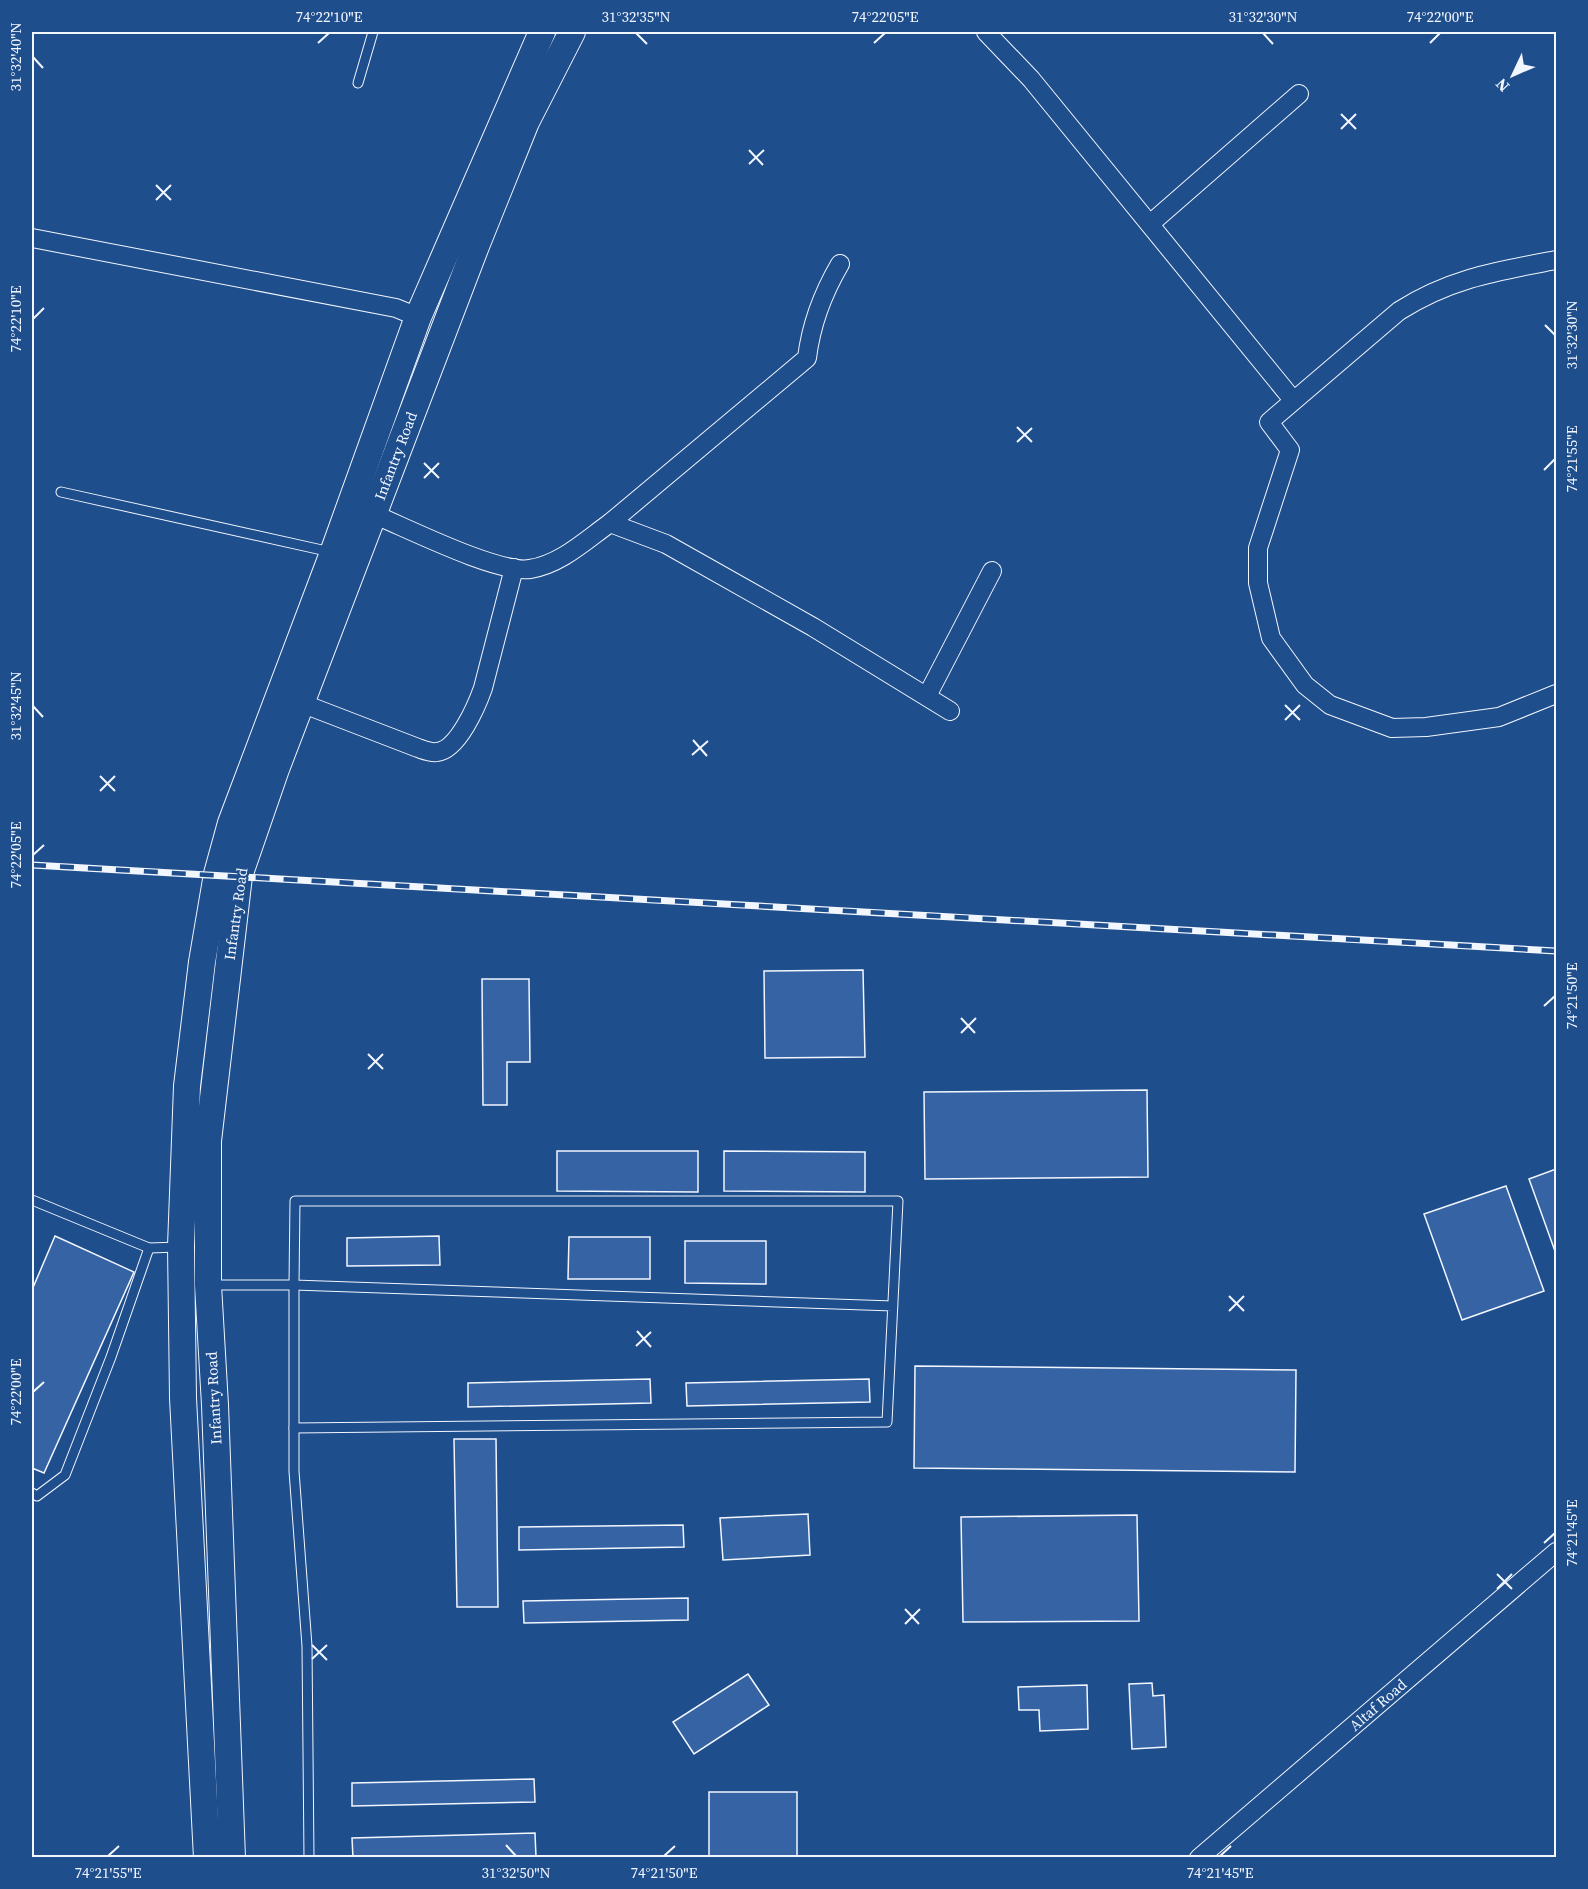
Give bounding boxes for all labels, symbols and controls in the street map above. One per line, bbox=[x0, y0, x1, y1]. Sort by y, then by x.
text: 74°22'10"E bbox=[295, 6, 363, 27]
text: 31°32'35"N bbox=[601, 6, 671, 27]
text: 74°22'05"E bbox=[851, 6, 919, 27]
text: 31°32'30"N bbox=[1228, 6, 1298, 27]
text: 74°22'00"E bbox=[1406, 6, 1474, 27]
text: 31°32'40"N bbox=[5, 22, 26, 92]
north arrow bbox=[1483, 45, 1543, 105]
text: N bbox=[1490, 73, 1514, 97]
text: 74°22'10"E bbox=[5, 285, 26, 353]
text: 31°32'30"N bbox=[1561, 300, 1582, 370]
street label: Infantry Road bbox=[369, 408, 422, 503]
text: 74°21'55"E bbox=[1561, 425, 1582, 493]
text: 31°32'45"N bbox=[5, 671, 26, 741]
text: 74°22'05"E bbox=[5, 821, 26, 889]
street label: Infantry Road bbox=[219, 866, 252, 961]
text: 74°21'50"E bbox=[1561, 962, 1582, 1030]
street label: Infantry Road bbox=[201, 1351, 226, 1445]
text: 74°22'00"E bbox=[5, 1358, 26, 1426]
text: 74°21'45"E bbox=[1561, 1499, 1582, 1567]
street label: Altaf Road bbox=[1344, 1674, 1411, 1735]
text: 74°21'55"E bbox=[74, 1862, 142, 1883]
text: 31°32'50"N bbox=[481, 1862, 551, 1883]
text: 74°21'50"E bbox=[630, 1862, 698, 1883]
text: 74°21'45"E bbox=[1186, 1862, 1254, 1883]

